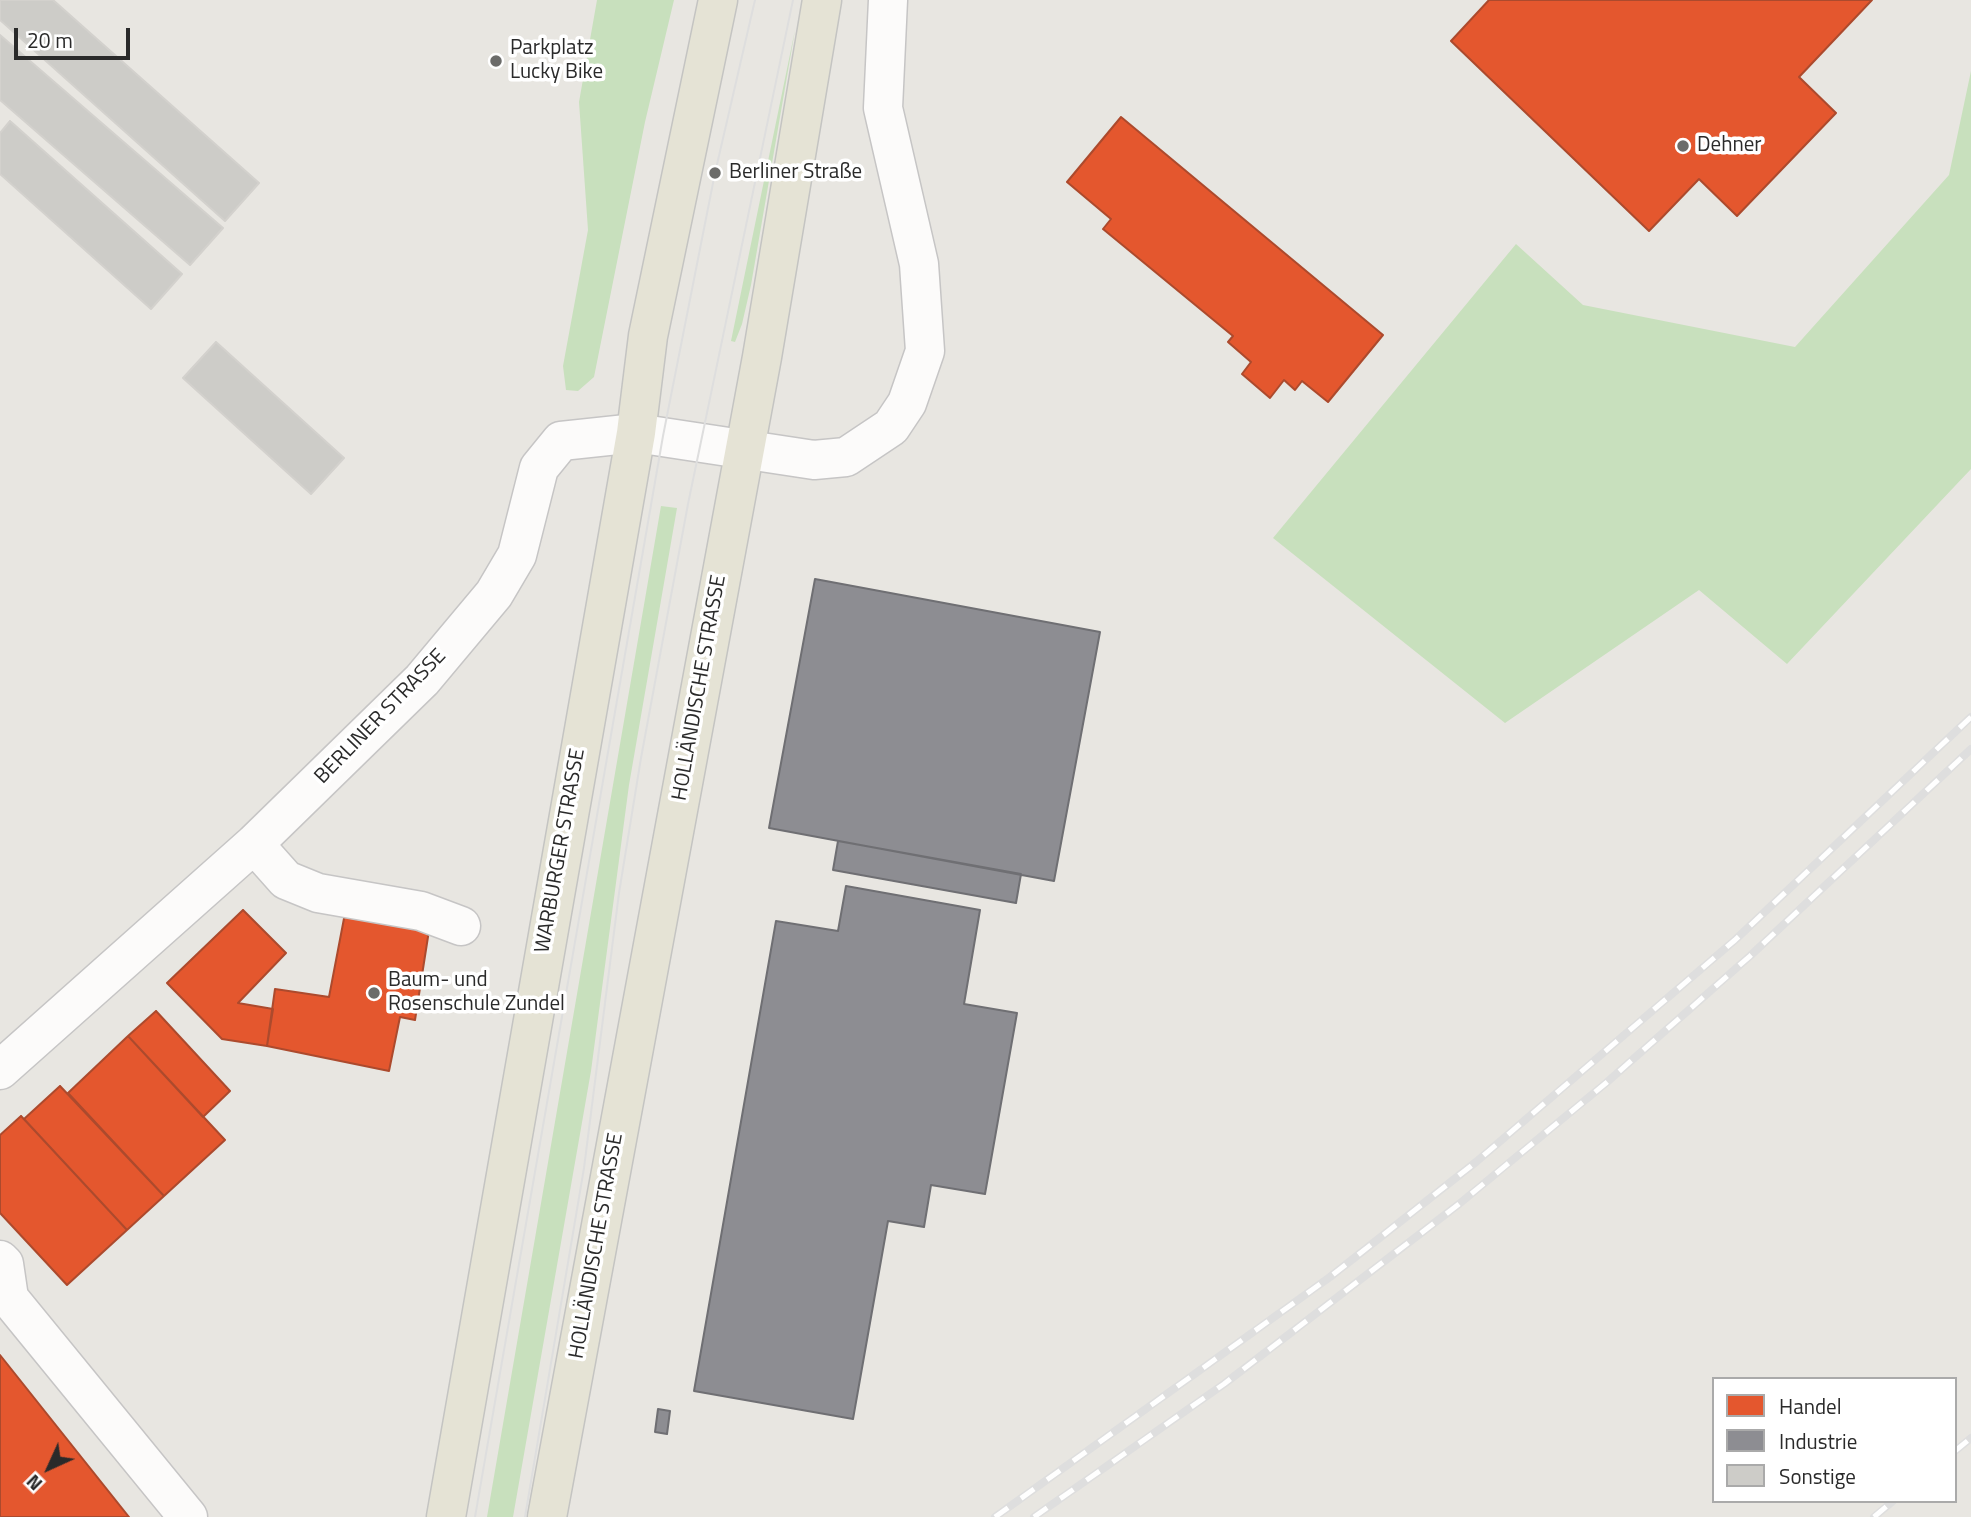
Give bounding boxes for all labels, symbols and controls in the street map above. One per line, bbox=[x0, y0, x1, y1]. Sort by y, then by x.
scale bar bbox=[18, 14, 133, 58]
text: 20 m bbox=[27, 24, 73, 56]
place label: Parkplatz Lucky Bike bbox=[510, 36, 603, 86]
marker: Parkplatz Lucky Bike bbox=[488, 53, 504, 69]
place label: Dehner bbox=[1697, 133, 1762, 159]
marker: Dehner bbox=[1675, 138, 1691, 154]
place label: Berliner Straße bbox=[729, 160, 862, 186]
marker: Berliner Straße bbox=[707, 165, 723, 181]
street label: HOLLÄNDISCHE STRASSE bbox=[668, 573, 732, 803]
street label: BERLINER STRASSE bbox=[310, 644, 452, 790]
street label: WARBURGER STRASSE bbox=[531, 747, 591, 955]
place label: Baum- und Rosenschule Zundel bbox=[388, 968, 565, 1018]
marker: Baum- und Rosenschule Zundel bbox=[366, 985, 382, 1001]
street label: HOLLÄNDISCHE STRASSE bbox=[565, 1131, 629, 1361]
legend bbox=[1712, 1377, 1957, 1503]
text: Handel bbox=[1779, 1390, 1842, 1422]
text: Industrie bbox=[1779, 1425, 1857, 1457]
north arrow bbox=[14, 1433, 84, 1503]
text: Sonstige bbox=[1779, 1460, 1856, 1492]
text: N bbox=[19, 1468, 49, 1498]

